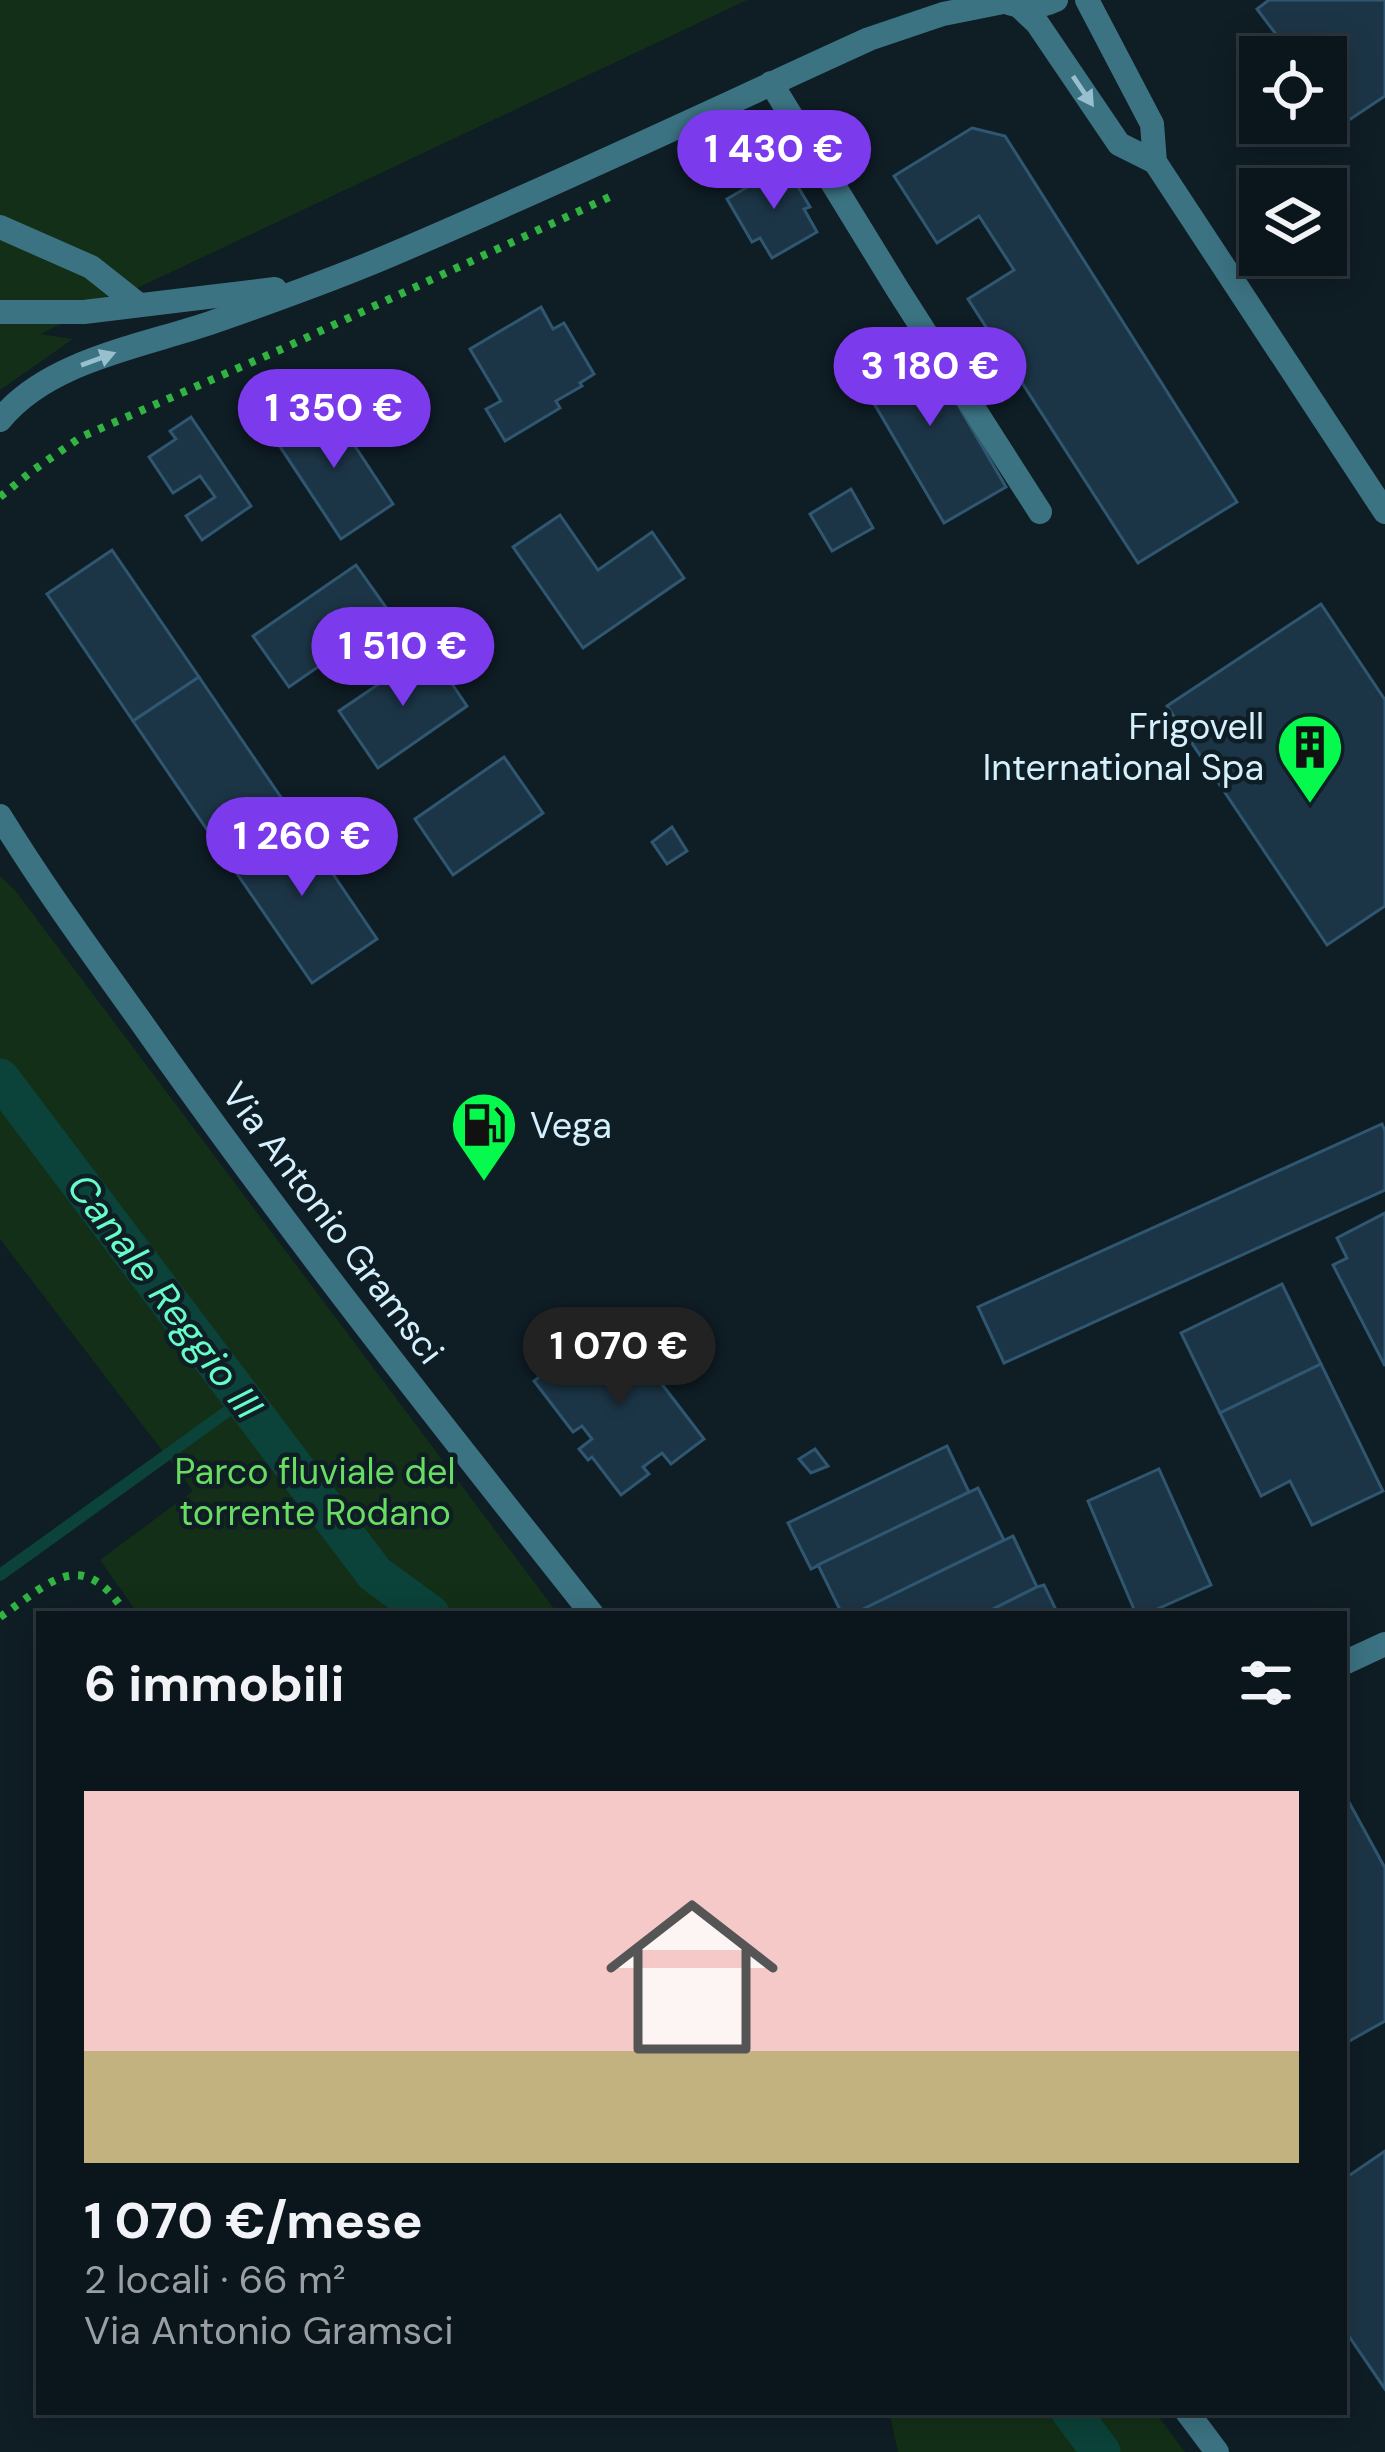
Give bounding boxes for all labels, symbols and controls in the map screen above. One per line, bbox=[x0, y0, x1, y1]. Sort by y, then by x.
map controls bbox=[1239, 36, 1347, 276]
button: locate bbox=[1239, 36, 1347, 144]
one-way arrow bbox=[1071, 74, 1094, 107]
pin: 1 430 € bbox=[663, 110, 885, 212]
text: 1 430 € bbox=[704, 123, 844, 174]
button: layers bbox=[1239, 168, 1347, 276]
pin: 3 180 € bbox=[819, 327, 1041, 429]
text: 3 180 € bbox=[861, 340, 1000, 391]
one-way arrow bbox=[80, 349, 116, 368]
pin: 1 350 € bbox=[223, 369, 445, 471]
text: 1 350 € bbox=[265, 382, 403, 433]
pin: 1 510 € bbox=[292, 607, 514, 709]
text: 1 510 € bbox=[338, 620, 468, 671]
place label: Frigovell International Spa bbox=[983, 703, 1264, 791]
building icon: Frigovell International Spa bbox=[1275, 712, 1345, 806]
pin: 1 260 € bbox=[191, 797, 413, 899]
text: 1 260 € bbox=[233, 810, 371, 861]
street label: Via Antonio Gramsci bbox=[212, 1073, 454, 1373]
fuel station icon: Vega bbox=[449, 1090, 519, 1184]
place label: Vega bbox=[530, 1102, 612, 1149]
water label: Canale Reggio III bbox=[56, 1163, 274, 1430]
pin: 1 070 € bbox=[508, 1307, 730, 1409]
text: 1 070 € bbox=[550, 1320, 688, 1371]
park label: Parco fluviale del torrente Rodano bbox=[175, 1448, 455, 1536]
text: 6 immobili bbox=[84, 1650, 344, 1717]
icon: filters bbox=[1233, 1650, 1299, 1716]
icon: home bbox=[584, 1869, 800, 2085]
text: 1 070 €/mese bbox=[84, 2187, 423, 2254]
text: 2 locali · 66 m² bbox=[84, 2254, 346, 2305]
text: Via Antonio Gramsci bbox=[84, 2305, 454, 2356]

